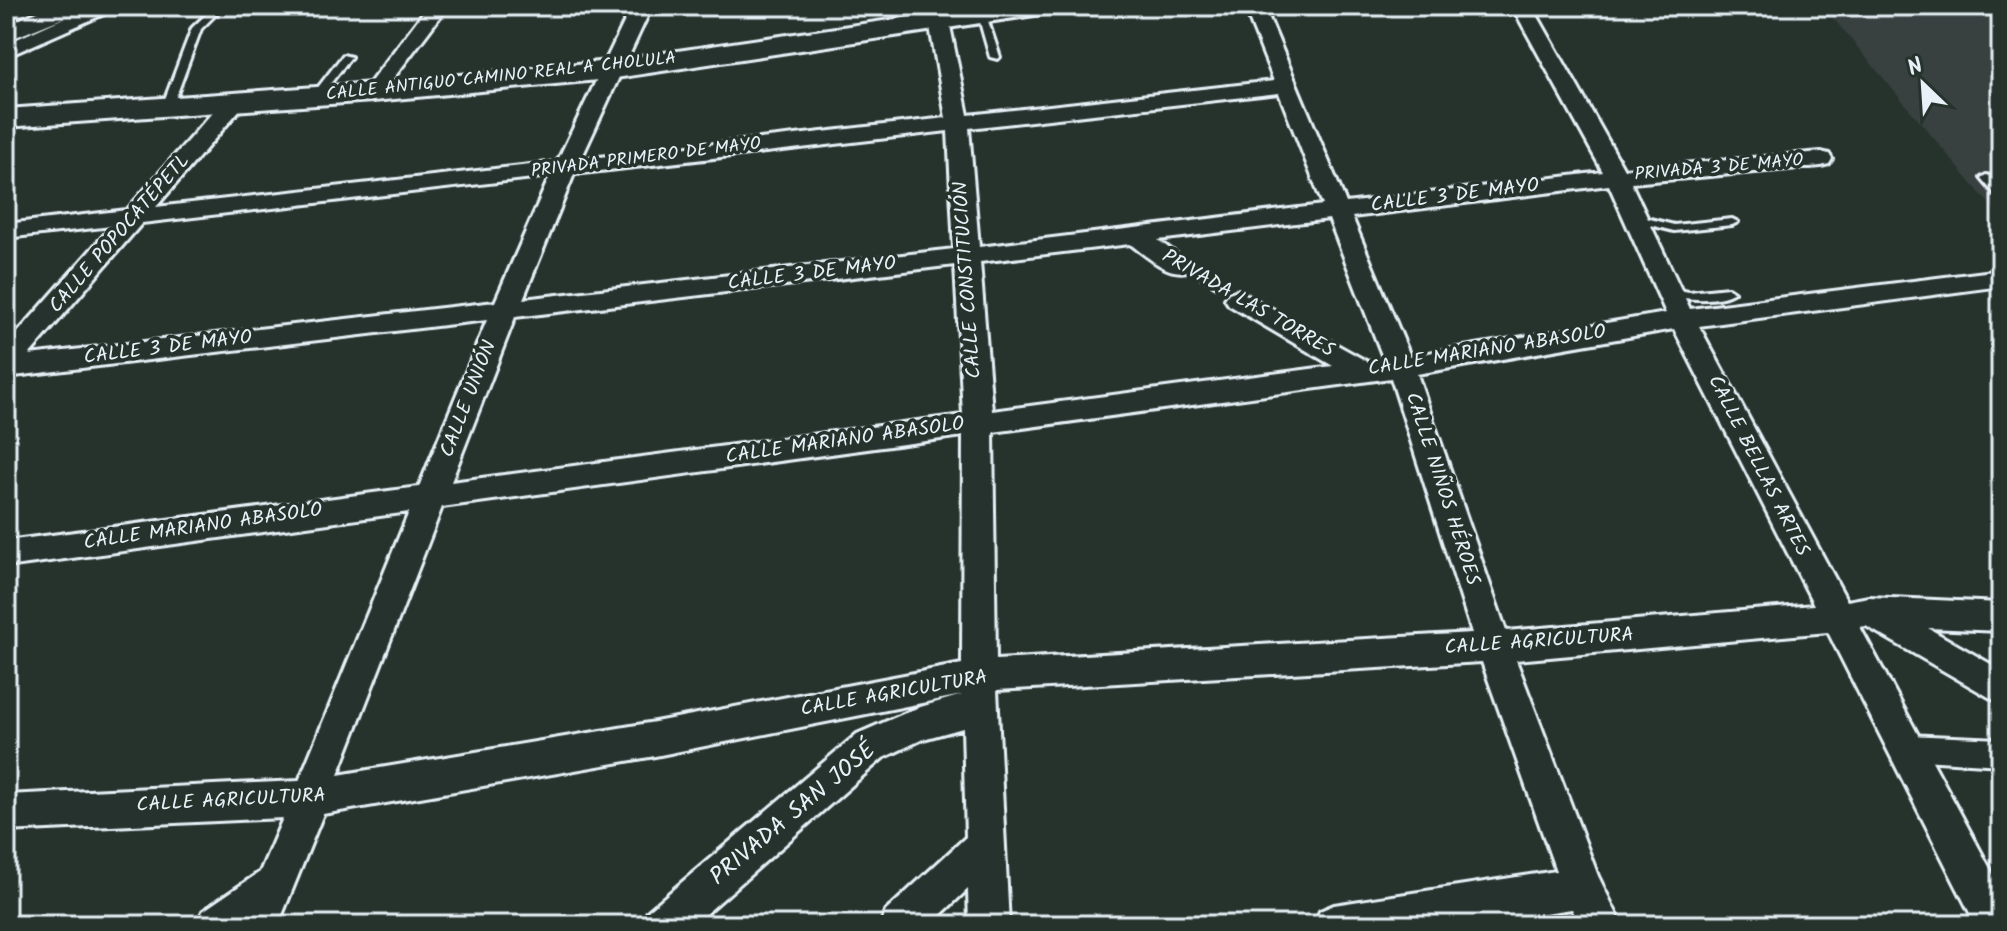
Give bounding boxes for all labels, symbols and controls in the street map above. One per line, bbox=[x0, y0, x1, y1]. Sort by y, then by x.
street label: CALLE ANTIGUO CAMINO REAL A CHOLULA bbox=[325, 44, 678, 110]
north arrow bbox=[1883, 44, 1963, 124]
text: N bbox=[1902, 49, 1929, 87]
street label: PRIVADA PRIMERO DE MAYO bbox=[529, 130, 763, 186]
street label: PRIVADA 3 DE MAYO bbox=[1633, 146, 1805, 190]
street label: CALLE POPOCATÉPETL bbox=[41, 147, 199, 321]
street label: CALLE 3 DE MAYO bbox=[1369, 170, 1541, 222]
street label: CALLE CONSTITUCIÓN bbox=[945, 180, 991, 380]
street label: PRIVADA LAS TORRES bbox=[1156, 241, 1341, 367]
street label: CALLE 3 DE MAYO bbox=[726, 248, 898, 300]
street label: CALLE MARIANO ABASOLO bbox=[1366, 316, 1608, 386]
street label: CALLE 3 DE MAYO bbox=[82, 322, 254, 374]
street label: CALLE UNIÓN bbox=[432, 336, 506, 462]
street label: CALLE BELLAS ARTES bbox=[1698, 370, 1818, 563]
street label: CALLE NIÑOS HÉROES bbox=[1396, 388, 1488, 590]
street label: CALLE MARIANO ABASOLO bbox=[724, 408, 966, 474]
street label: CALLE MARIANO ABASOLO bbox=[82, 494, 324, 560]
street label: CALLE AGRICULTURA bbox=[1443, 619, 1635, 665]
street label: CALLE AGRICULTURA bbox=[798, 662, 990, 726]
street label: PRIVADA SAN JOSÉ bbox=[701, 732, 886, 896]
street label: CALLE AGRICULTURA bbox=[136, 780, 326, 822]

